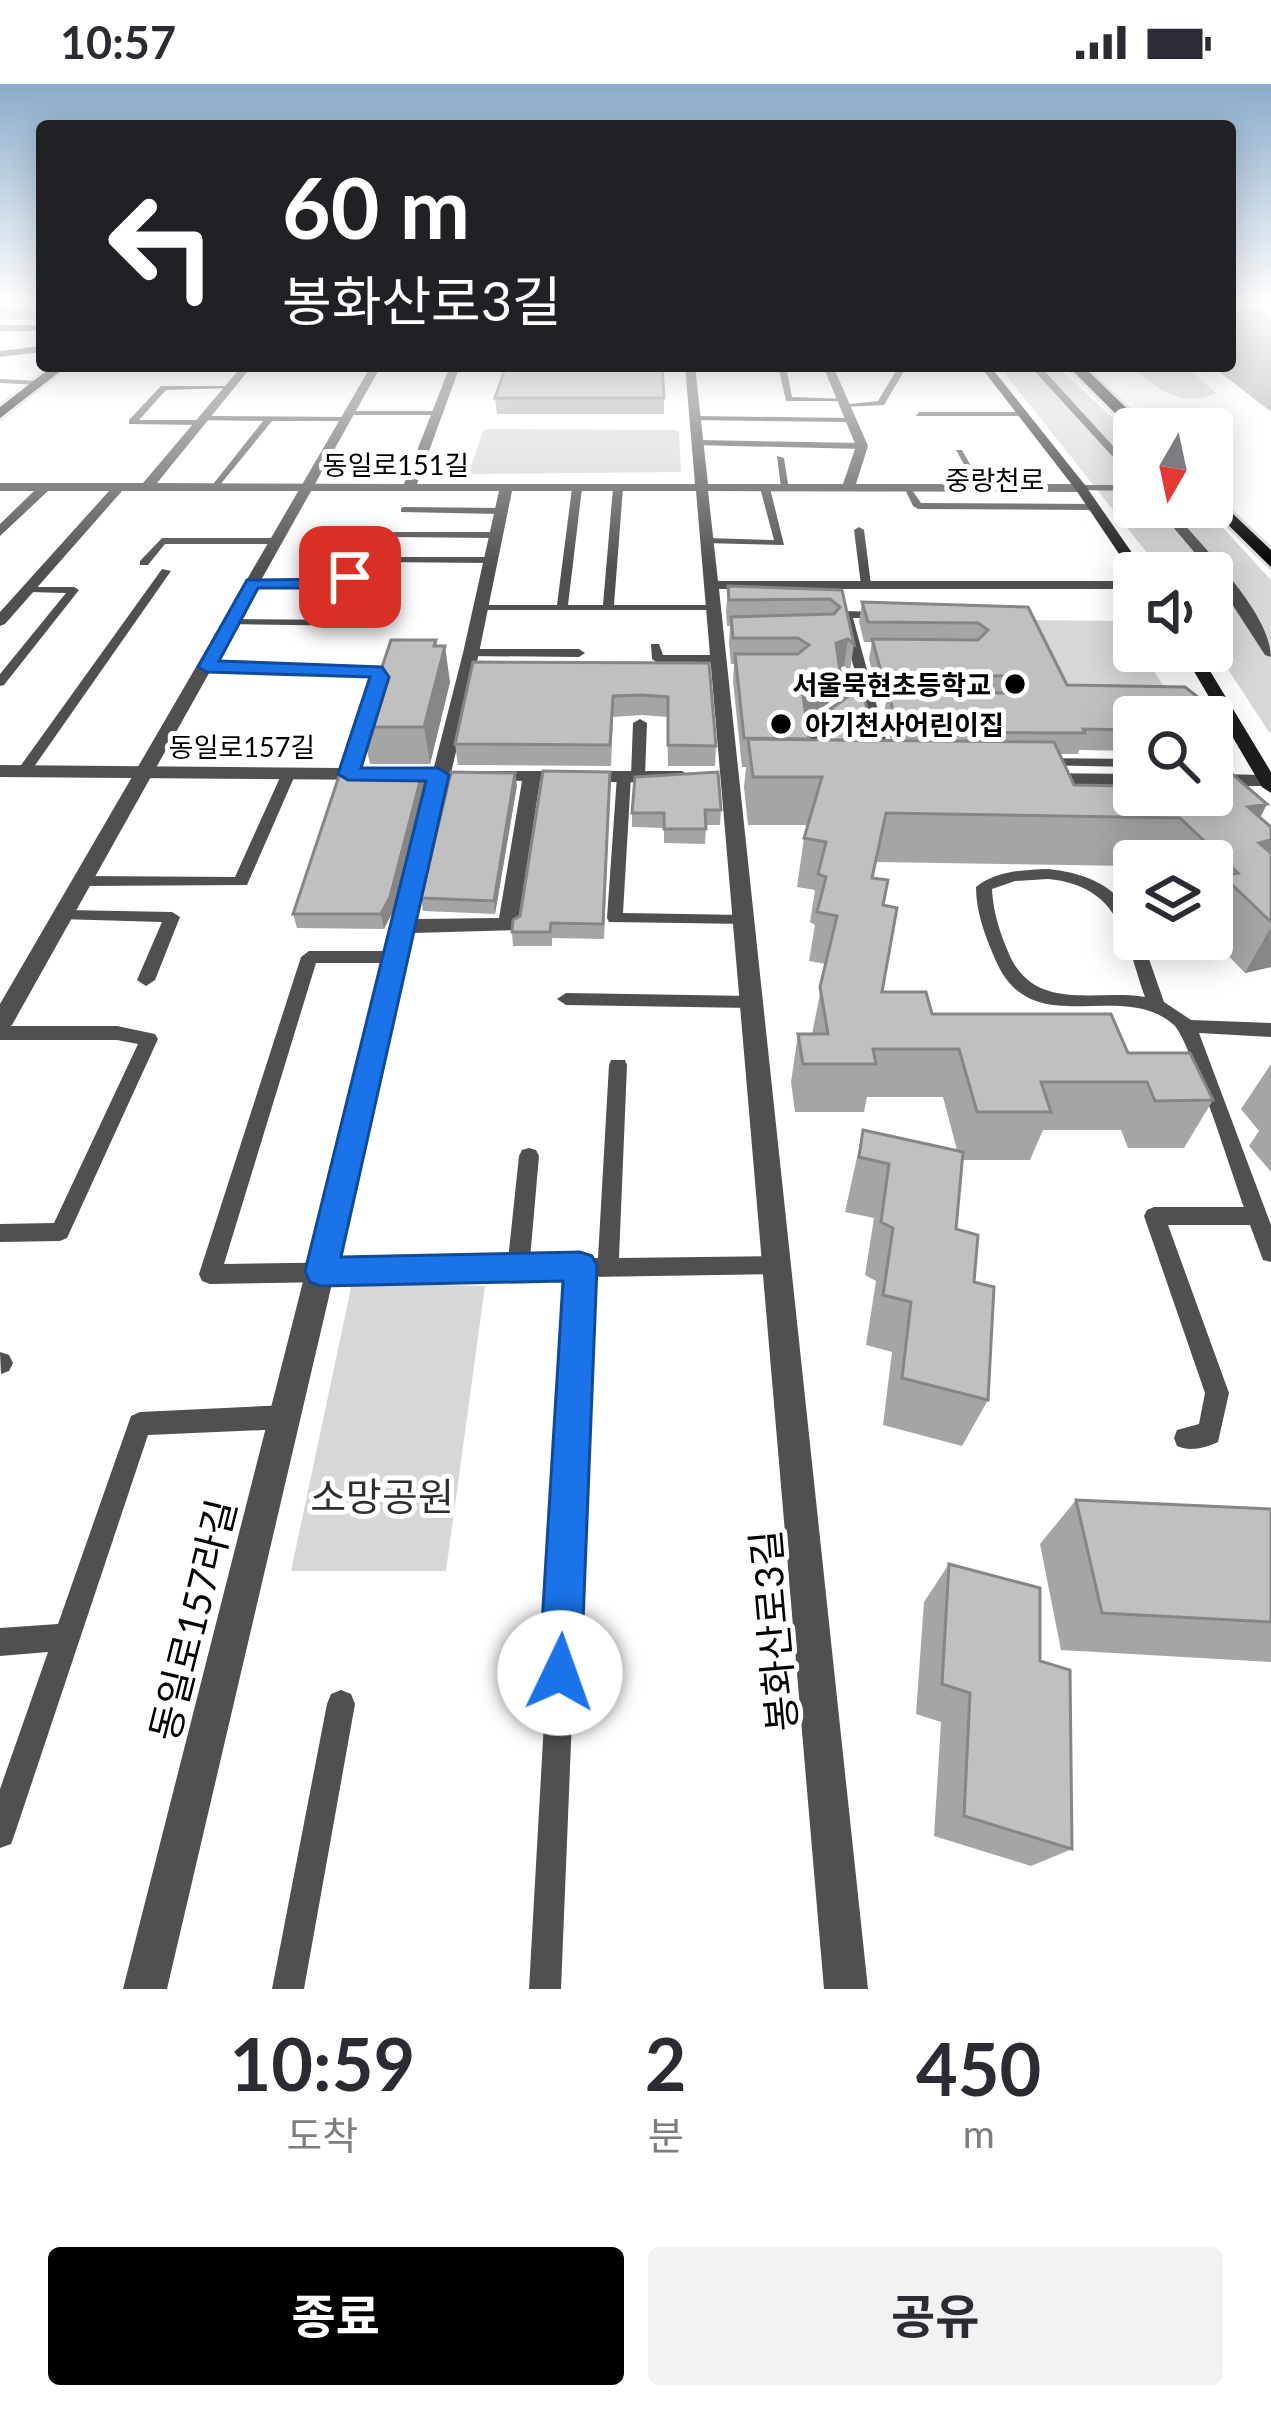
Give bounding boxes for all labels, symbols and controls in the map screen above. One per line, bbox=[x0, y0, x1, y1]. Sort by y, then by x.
text: 10:57 bbox=[60, 15, 176, 69]
text: 60 m bbox=[282, 156, 470, 257]
icon: left bbox=[84, 168, 240, 324]
text: 봉화산로3길 bbox=[282, 268, 562, 333]
north arrow bbox=[1113, 408, 1233, 528]
map controls bbox=[1113, 408, 1233, 960]
street label: 동일로151길 bbox=[323, 448, 469, 481]
street label: 중랑천로 bbox=[945, 463, 1045, 496]
pin bbox=[299, 526, 401, 628]
icon: arrive bbox=[317, 544, 383, 610]
button: sound bbox=[1113, 552, 1233, 672]
place label: 서울묵현초등학교 bbox=[792, 668, 991, 701]
marker: 서울묵현초등학교 bbox=[1002, 671, 1028, 697]
button: search bbox=[1113, 696, 1233, 816]
place label: 아기천사어린이집 bbox=[805, 708, 1004, 741]
marker: 아기천사어린이집 bbox=[768, 711, 794, 737]
street label: 동일로157길 bbox=[169, 730, 315, 763]
button: layers bbox=[1113, 840, 1233, 960]
park label: 소망공원 bbox=[310, 1473, 454, 1519]
street label: 동일로157라길 bbox=[140, 1494, 244, 1746]
street label: 봉화산로3길 bbox=[741, 1528, 805, 1734]
position arrow bbox=[497, 1610, 623, 1736]
text: 10:59 bbox=[230, 2020, 415, 2106]
text: 2 bbox=[645, 2020, 687, 2106]
text: 450 bbox=[916, 2025, 1041, 2111]
text: m bbox=[963, 2110, 995, 2156]
text: 도착 bbox=[286, 2112, 358, 2158]
text: 분 bbox=[648, 2112, 684, 2158]
button: 종료 bbox=[48, 2247, 624, 2385]
button: 공유 bbox=[648, 2247, 1223, 2385]

